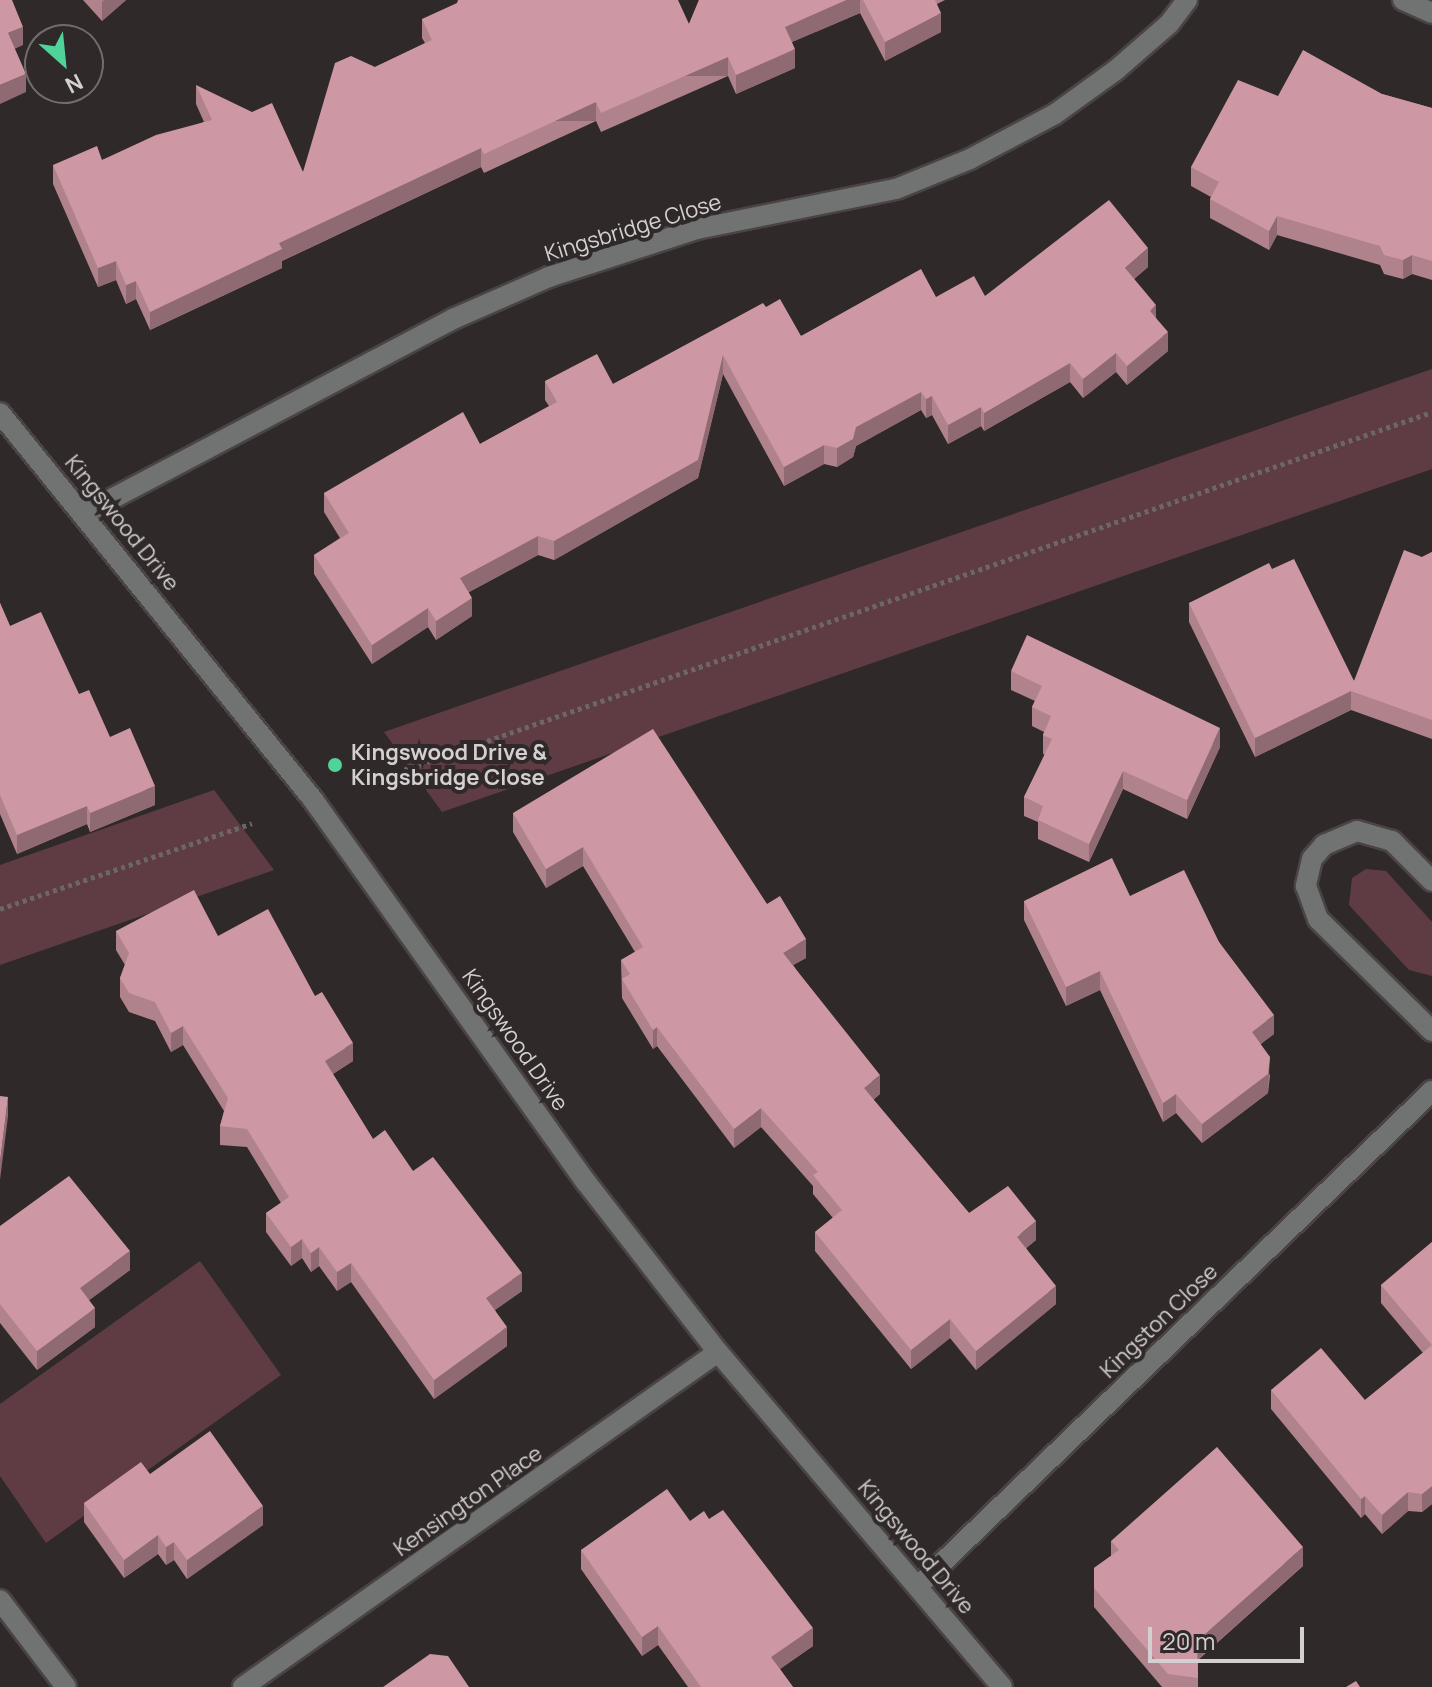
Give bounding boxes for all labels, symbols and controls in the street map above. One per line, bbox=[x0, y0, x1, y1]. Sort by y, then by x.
north arrow bbox=[24, 24, 104, 104]
text: N bbox=[60, 67, 88, 101]
street label: Kingsbridge Close bbox=[541, 189, 725, 267]
street label: Kingswood Drive bbox=[59, 450, 185, 596]
place label: Kingswood Drive & Kingsbridge Close bbox=[351, 739, 547, 790]
marker: Kingswood Drive & Kingsbridge Close bbox=[326, 756, 344, 774]
street label: Kingswood Drive bbox=[456, 964, 574, 1116]
street label: Kingston Close bbox=[1095, 1258, 1223, 1384]
street label: Kensington Place bbox=[389, 1440, 547, 1562]
street label: Kingswood Drive bbox=[852, 1475, 980, 1619]
scale bar bbox=[1152, 1611, 1308, 1661]
text: 20 m bbox=[1162, 1624, 1215, 1657]

